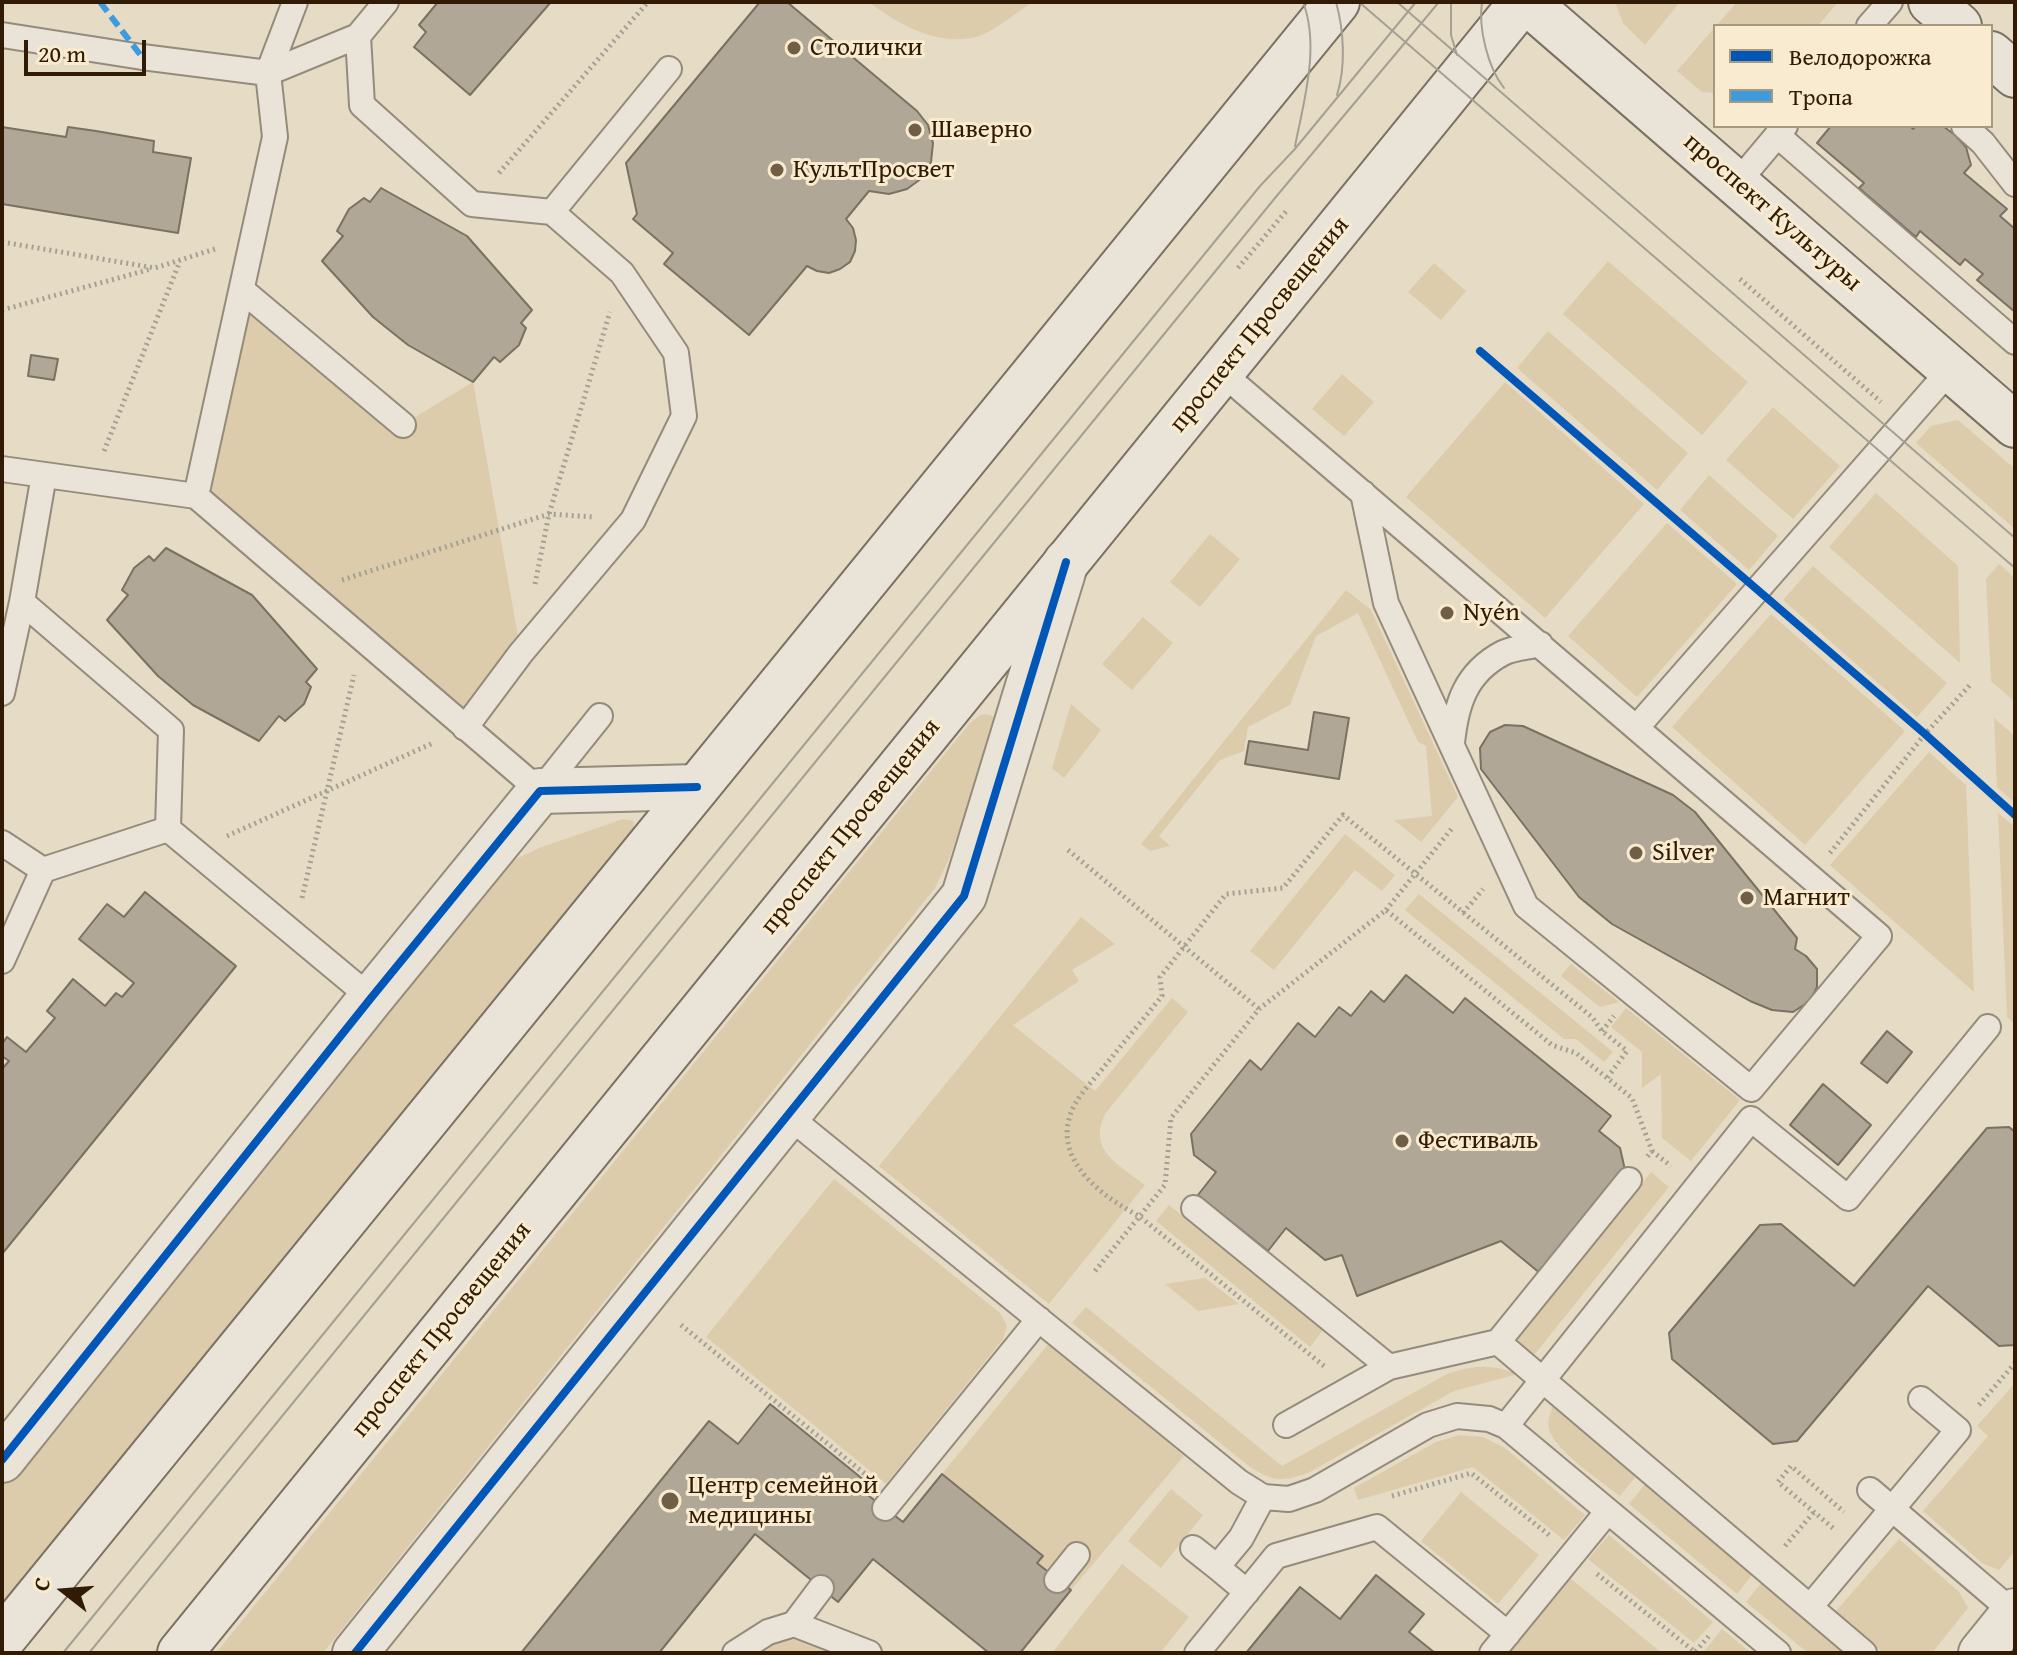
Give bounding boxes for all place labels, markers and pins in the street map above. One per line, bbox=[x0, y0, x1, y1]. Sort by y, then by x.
place label: Столички bbox=[810, 32, 923, 64]
marker: Столички bbox=[785, 39, 803, 57]
place label: Шаверно bbox=[931, 114, 1032, 146]
marker: Шаверно bbox=[906, 121, 924, 139]
place label: КультПросвет bbox=[793, 154, 954, 186]
marker: КультПросвет bbox=[768, 161, 786, 179]
place label: Nyén bbox=[1463, 597, 1520, 629]
marker: Nyén bbox=[1438, 604, 1456, 622]
place label: Silver bbox=[1652, 837, 1715, 869]
marker: Silver bbox=[1627, 844, 1645, 862]
place label: Магнит bbox=[1763, 882, 1850, 914]
marker: Магнит bbox=[1738, 889, 1756, 907]
place label: Фестиваль bbox=[1418, 1125, 1538, 1157]
marker: Фестиваль bbox=[1393, 1132, 1411, 1150]
place label: Центр семейной медицины bbox=[688, 1470, 878, 1532]
marker: Центр семейной медицины bbox=[659, 1490, 681, 1512]

